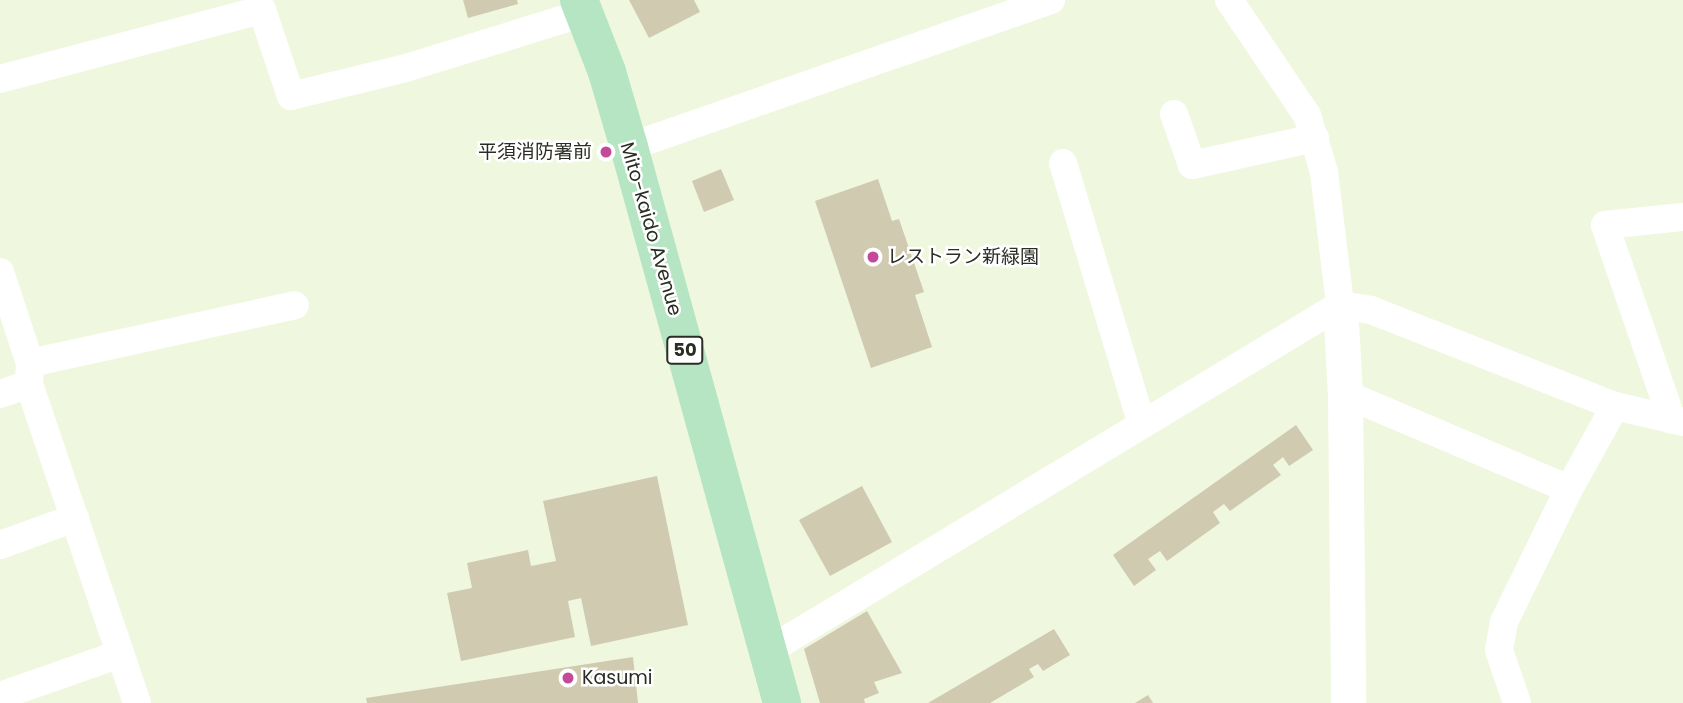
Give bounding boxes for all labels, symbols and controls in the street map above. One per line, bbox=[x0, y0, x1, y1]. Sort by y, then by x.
street label: Mito-kaido Avenue bbox=[615, 140, 687, 318]
place label: 平須消防署前 bbox=[478, 141, 592, 163]
marker: 平須消防署前 bbox=[598, 144, 614, 160]
place label: レストラン新緑園 bbox=[887, 246, 1039, 268]
marker: レストラン新緑園 bbox=[865, 249, 881, 265]
road number: 50 bbox=[666, 336, 704, 364]
place label: Kasumi bbox=[582, 667, 653, 689]
marker: Kasumi bbox=[560, 670, 576, 686]

